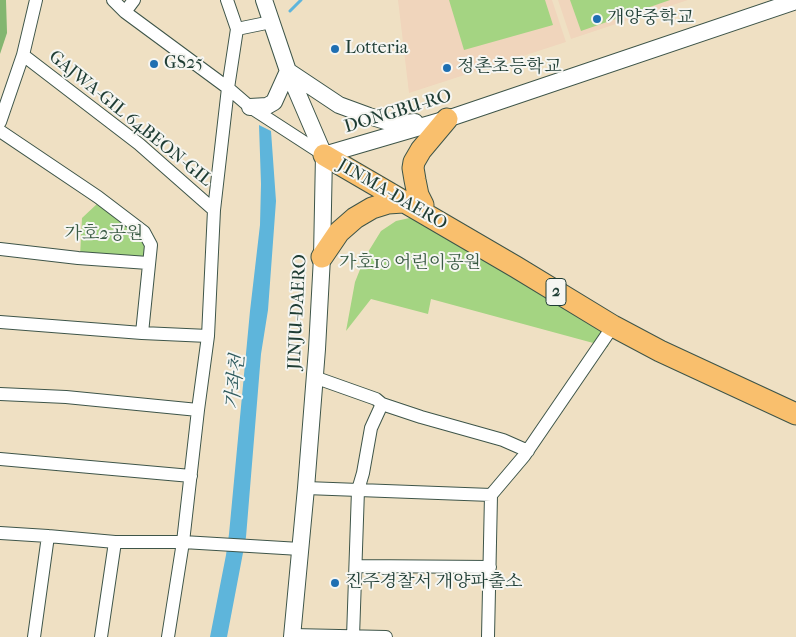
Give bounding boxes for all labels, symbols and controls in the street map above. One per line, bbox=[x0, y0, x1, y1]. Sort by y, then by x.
place label: 개양중학교 bbox=[607, 8, 694, 30]
marker: 개양중학교 bbox=[591, 13, 603, 25]
place label: Lotteria bbox=[345, 38, 408, 60]
marker: Lotteria bbox=[329, 43, 341, 55]
street label: GAJWA-GIL 64BEON-GIL bbox=[44, 46, 216, 192]
place label: GS25 bbox=[164, 53, 203, 75]
place label: 정촌초등학교 bbox=[457, 57, 561, 79]
marker: GS25 bbox=[148, 58, 160, 70]
marker: 정촌초등학교 bbox=[441, 62, 453, 74]
street label: DONGBU-RO bbox=[342, 85, 454, 139]
street label: JINMA-DAERO bbox=[333, 155, 451, 235]
park label: 가호2공원 bbox=[65, 224, 143, 246]
park label: 가호10 어린이공원 bbox=[339, 253, 481, 275]
street label: JINJU-DAERO bbox=[284, 254, 312, 370]
road number: 2 bbox=[546, 278, 566, 306]
water label: 가좌천 bbox=[222, 353, 250, 411]
place label: 진주경찰서 개양파출소 bbox=[345, 572, 523, 594]
marker: 진주경찰서 개양파출소 bbox=[329, 577, 341, 589]

